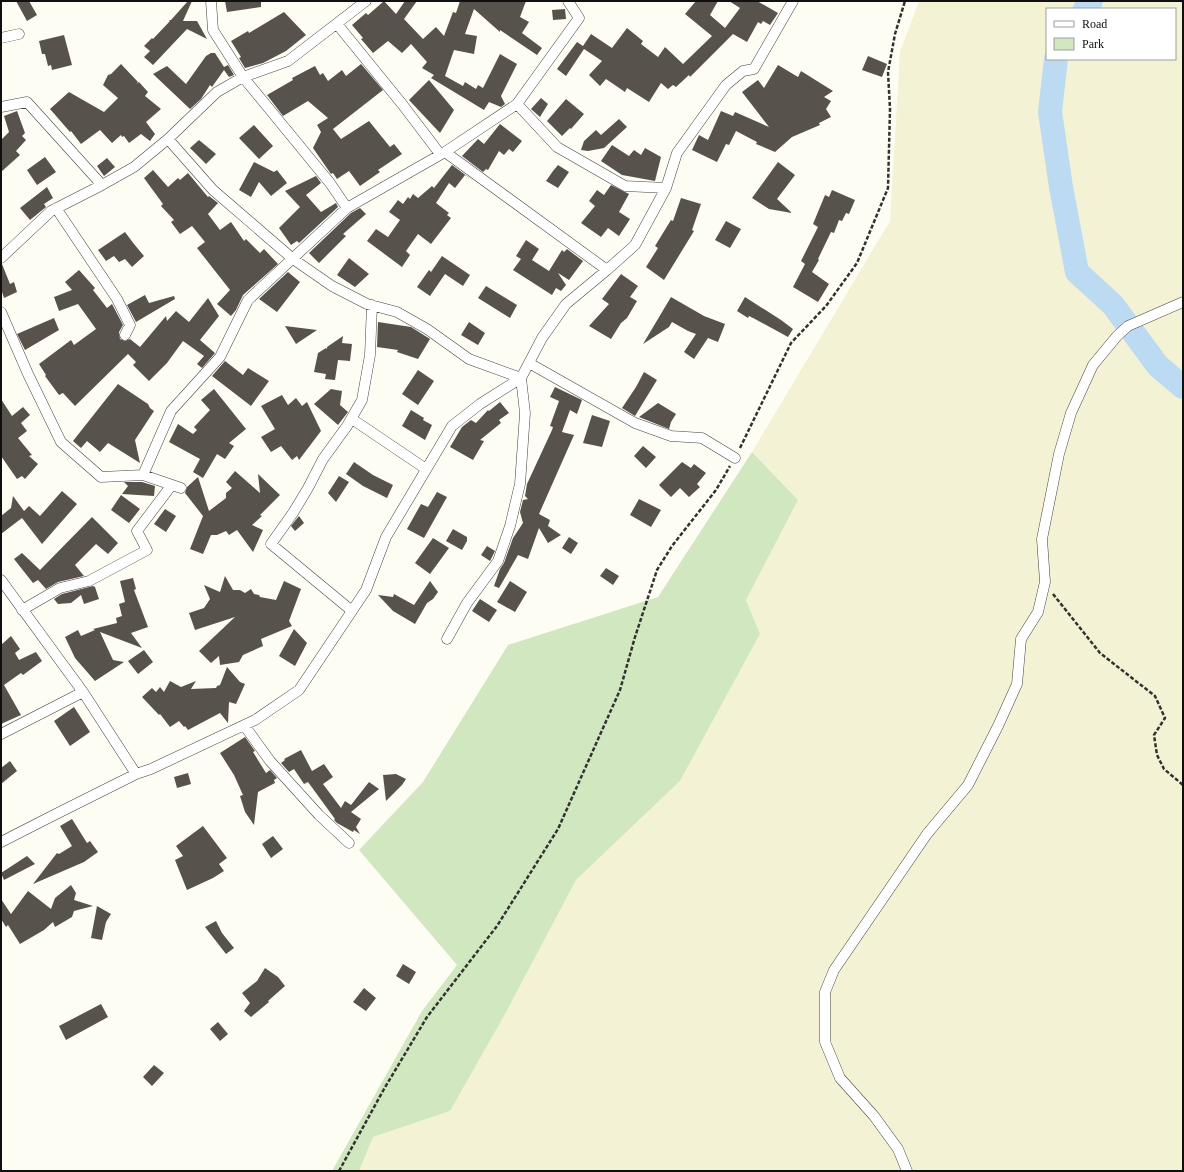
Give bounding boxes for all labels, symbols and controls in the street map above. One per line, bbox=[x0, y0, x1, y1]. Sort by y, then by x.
legend bbox=[1046, 8, 1176, 60]
text: Road bbox=[1082, 17, 1107, 31]
text: Park bbox=[1082, 37, 1104, 51]

